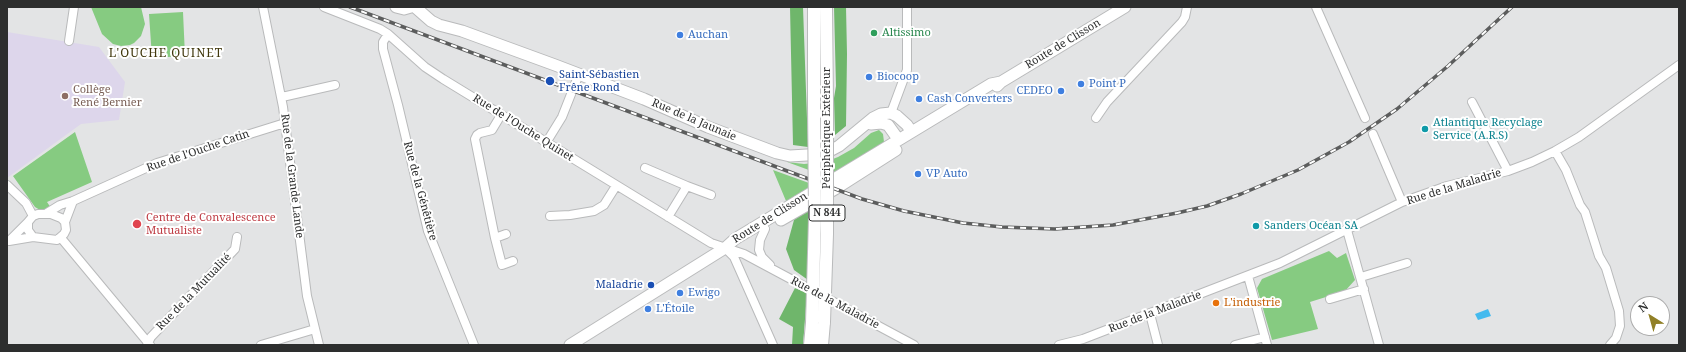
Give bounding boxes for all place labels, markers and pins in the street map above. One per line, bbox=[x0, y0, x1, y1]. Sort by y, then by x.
place label: Altissimo bbox=[882, 26, 931, 40]
place label: Auchan bbox=[688, 28, 728, 42]
marker: Altissimo bbox=[869, 28, 879, 38]
marker: Auchan bbox=[675, 30, 685, 40]
place label: Saint-Sébastien Frêne Rond bbox=[559, 68, 639, 94]
place label: Biocoop bbox=[877, 70, 919, 84]
marker: Biocoop bbox=[864, 72, 874, 82]
marker: Saint-Sébastien Frêne Rond bbox=[544, 75, 556, 87]
place label: Point P bbox=[1089, 77, 1126, 91]
marker: Point P bbox=[1076, 79, 1086, 89]
place label: Collège René Bernier bbox=[73, 83, 142, 109]
place label: CEDEO bbox=[1016, 84, 1053, 98]
marker: CEDEO bbox=[1056, 86, 1066, 96]
marker: Collège René Bernier bbox=[60, 91, 70, 101]
place label: Cash Converters bbox=[927, 92, 1012, 106]
marker: Cash Converters bbox=[914, 94, 924, 104]
place label: Atlantique Recyclage Service (A.R.S) bbox=[1433, 116, 1543, 142]
marker: Atlantique Recyclage Service (A.R.S) bbox=[1420, 124, 1430, 134]
place label: VP Auto bbox=[926, 167, 968, 181]
marker: VP Auto bbox=[913, 169, 923, 179]
place label: Centre de Convalescence Mutualiste bbox=[146, 211, 276, 237]
marker: Centre de Convalescence Mutualiste bbox=[131, 218, 143, 230]
place label: Sanders Océan SA bbox=[1264, 219, 1358, 233]
marker: Sanders Océan SA bbox=[1251, 221, 1261, 231]
place label: Maladrie bbox=[596, 278, 643, 292]
marker: Maladrie bbox=[646, 280, 656, 290]
place label: Ewigo bbox=[688, 286, 720, 300]
marker: Ewigo bbox=[675, 288, 685, 298]
place label: L'industrie bbox=[1224, 296, 1280, 310]
marker: L'industrie bbox=[1211, 298, 1221, 308]
place label: L'Étoile bbox=[656, 302, 694, 316]
marker: L'Étoile bbox=[643, 304, 653, 314]

